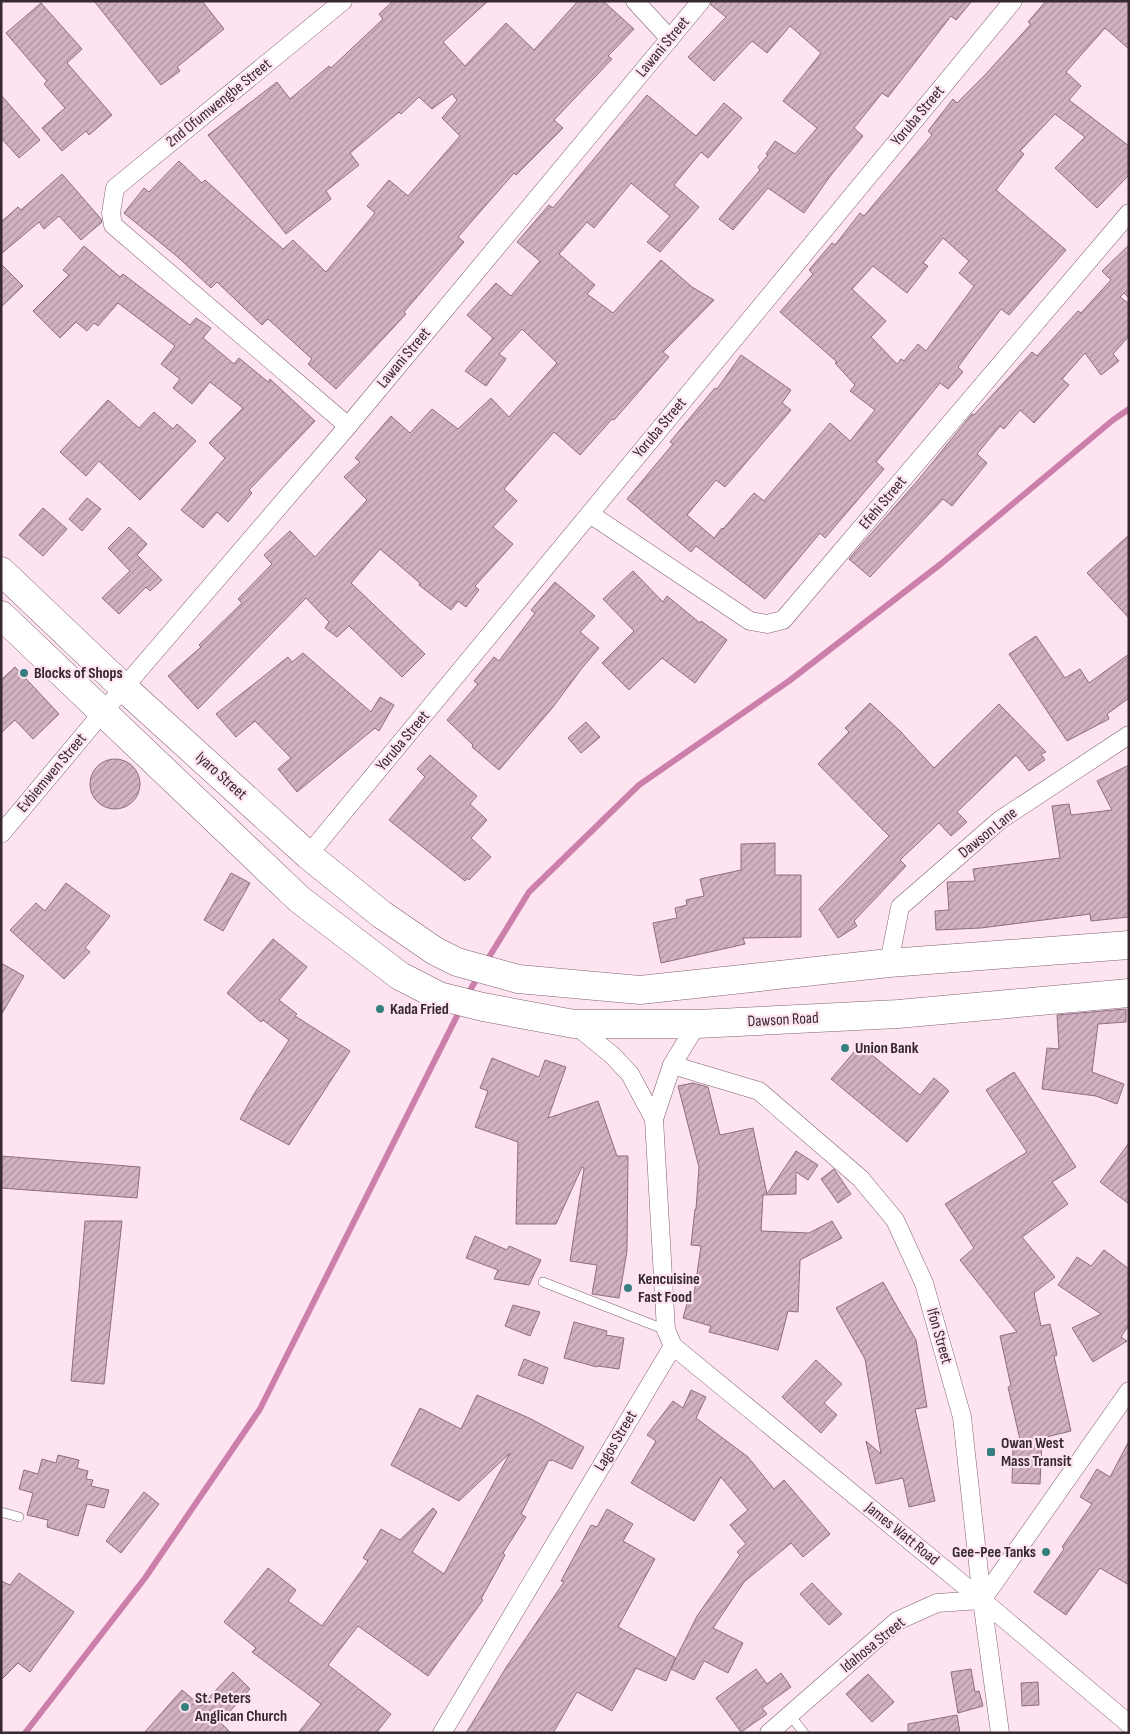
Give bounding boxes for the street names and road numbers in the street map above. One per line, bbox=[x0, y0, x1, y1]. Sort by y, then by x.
street label: Lawani Street bbox=[632, 13, 694, 81]
street label: 2nd Ofumwengbe Street bbox=[162, 55, 276, 151]
street label: Yoruba Street bbox=[887, 82, 949, 150]
street label: Lawani Street bbox=[373, 324, 435, 392]
street label: Yoruba Street bbox=[629, 394, 691, 462]
street label: Efehi Street bbox=[855, 473, 911, 533]
street label: Yoruba Street bbox=[372, 707, 434, 775]
street label: Evbiemwen Street bbox=[13, 729, 91, 816]
street label: Iyaro Street bbox=[191, 748, 251, 804]
street label: Dawson Lane bbox=[955, 804, 1021, 862]
street label: Dawson Road bbox=[747, 1009, 819, 1031]
street label: Ifon Street bbox=[922, 1306, 956, 1366]
street label: Lagos Street bbox=[591, 1407, 641, 1475]
street label: James Watt Road bbox=[860, 1498, 943, 1570]
street label: Idahosa Street bbox=[837, 1613, 909, 1677]

